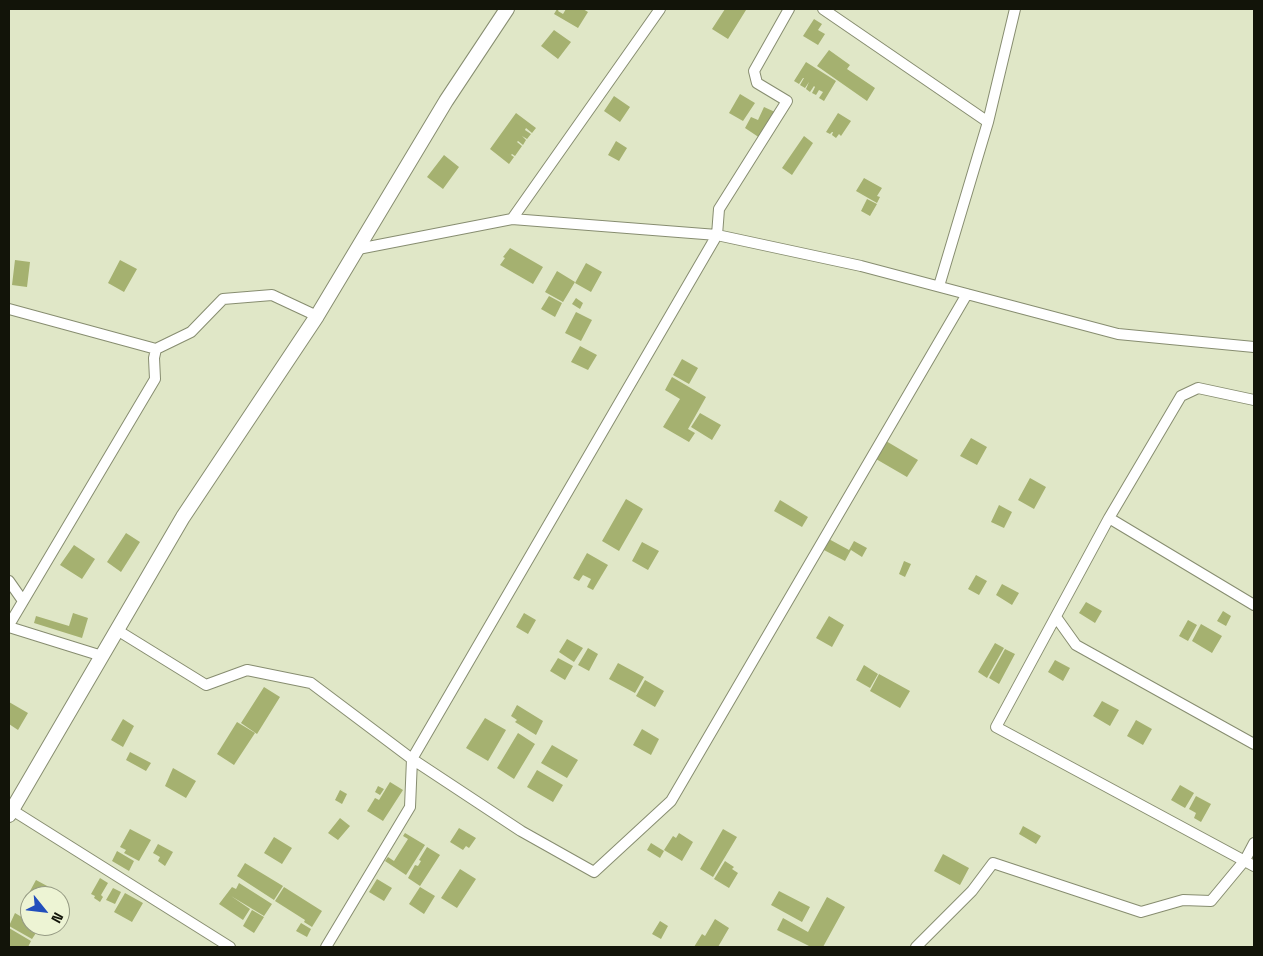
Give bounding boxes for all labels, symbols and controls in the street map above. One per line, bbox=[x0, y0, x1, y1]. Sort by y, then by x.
north arrow bbox=[20, 886, 70, 936]
text: N bbox=[47, 909, 67, 926]

